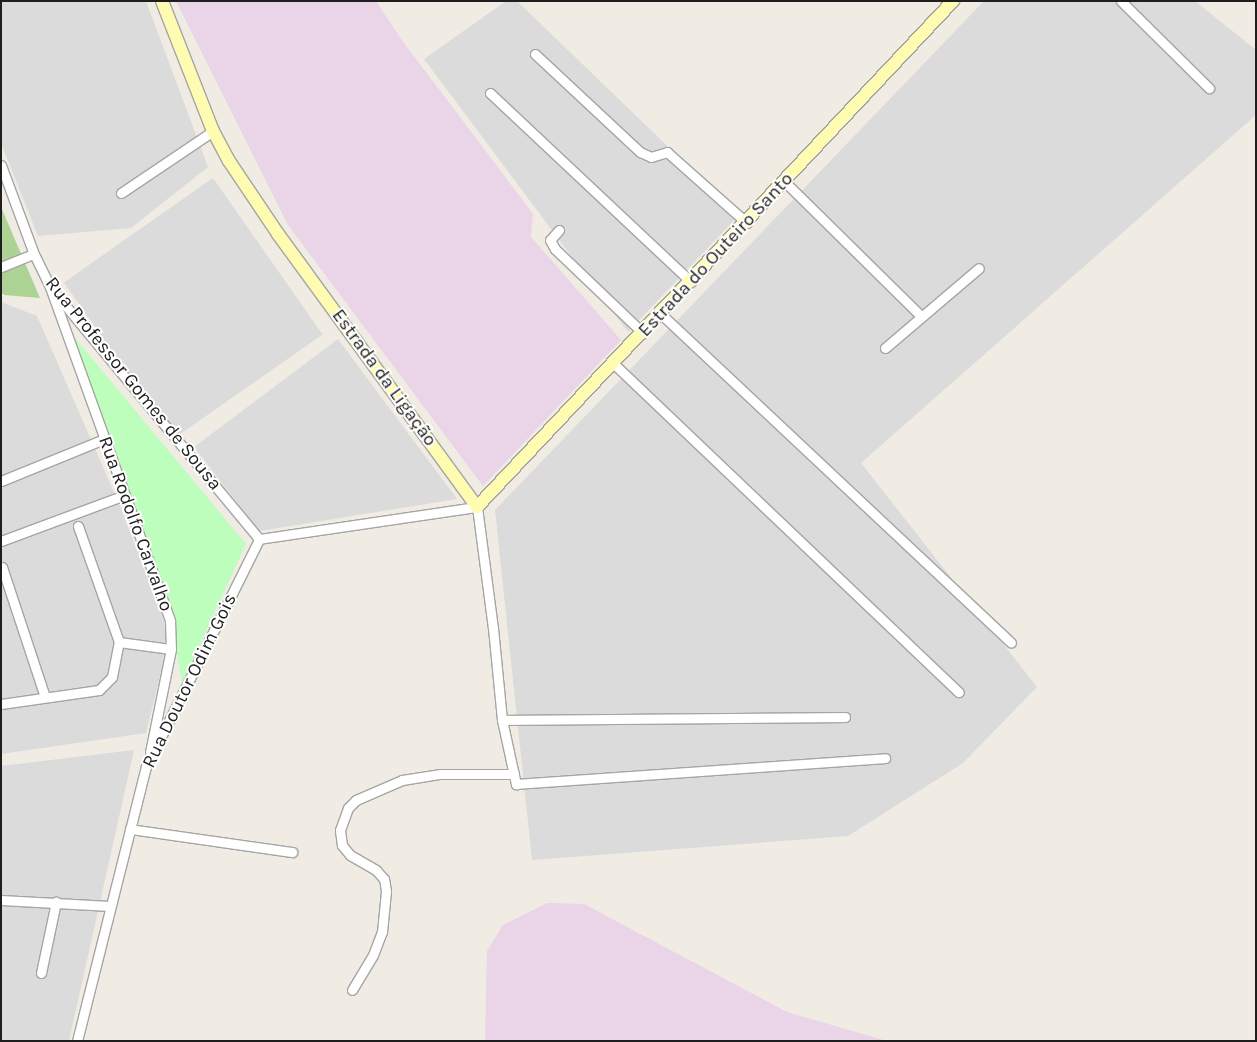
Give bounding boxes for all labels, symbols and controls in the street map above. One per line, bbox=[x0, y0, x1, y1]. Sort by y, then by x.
street label: Estrada do Outeiro Santo bbox=[634, 168, 798, 342]
street label: Rua Professor Gomes de Sousa bbox=[40, 273, 226, 495]
street label: Estrada da Ligação bbox=[327, 305, 441, 451]
street label: Rua Rodolfo Carvalho bbox=[93, 433, 177, 615]
street label: Rua Doutor Odim Gois bbox=[138, 590, 242, 772]

